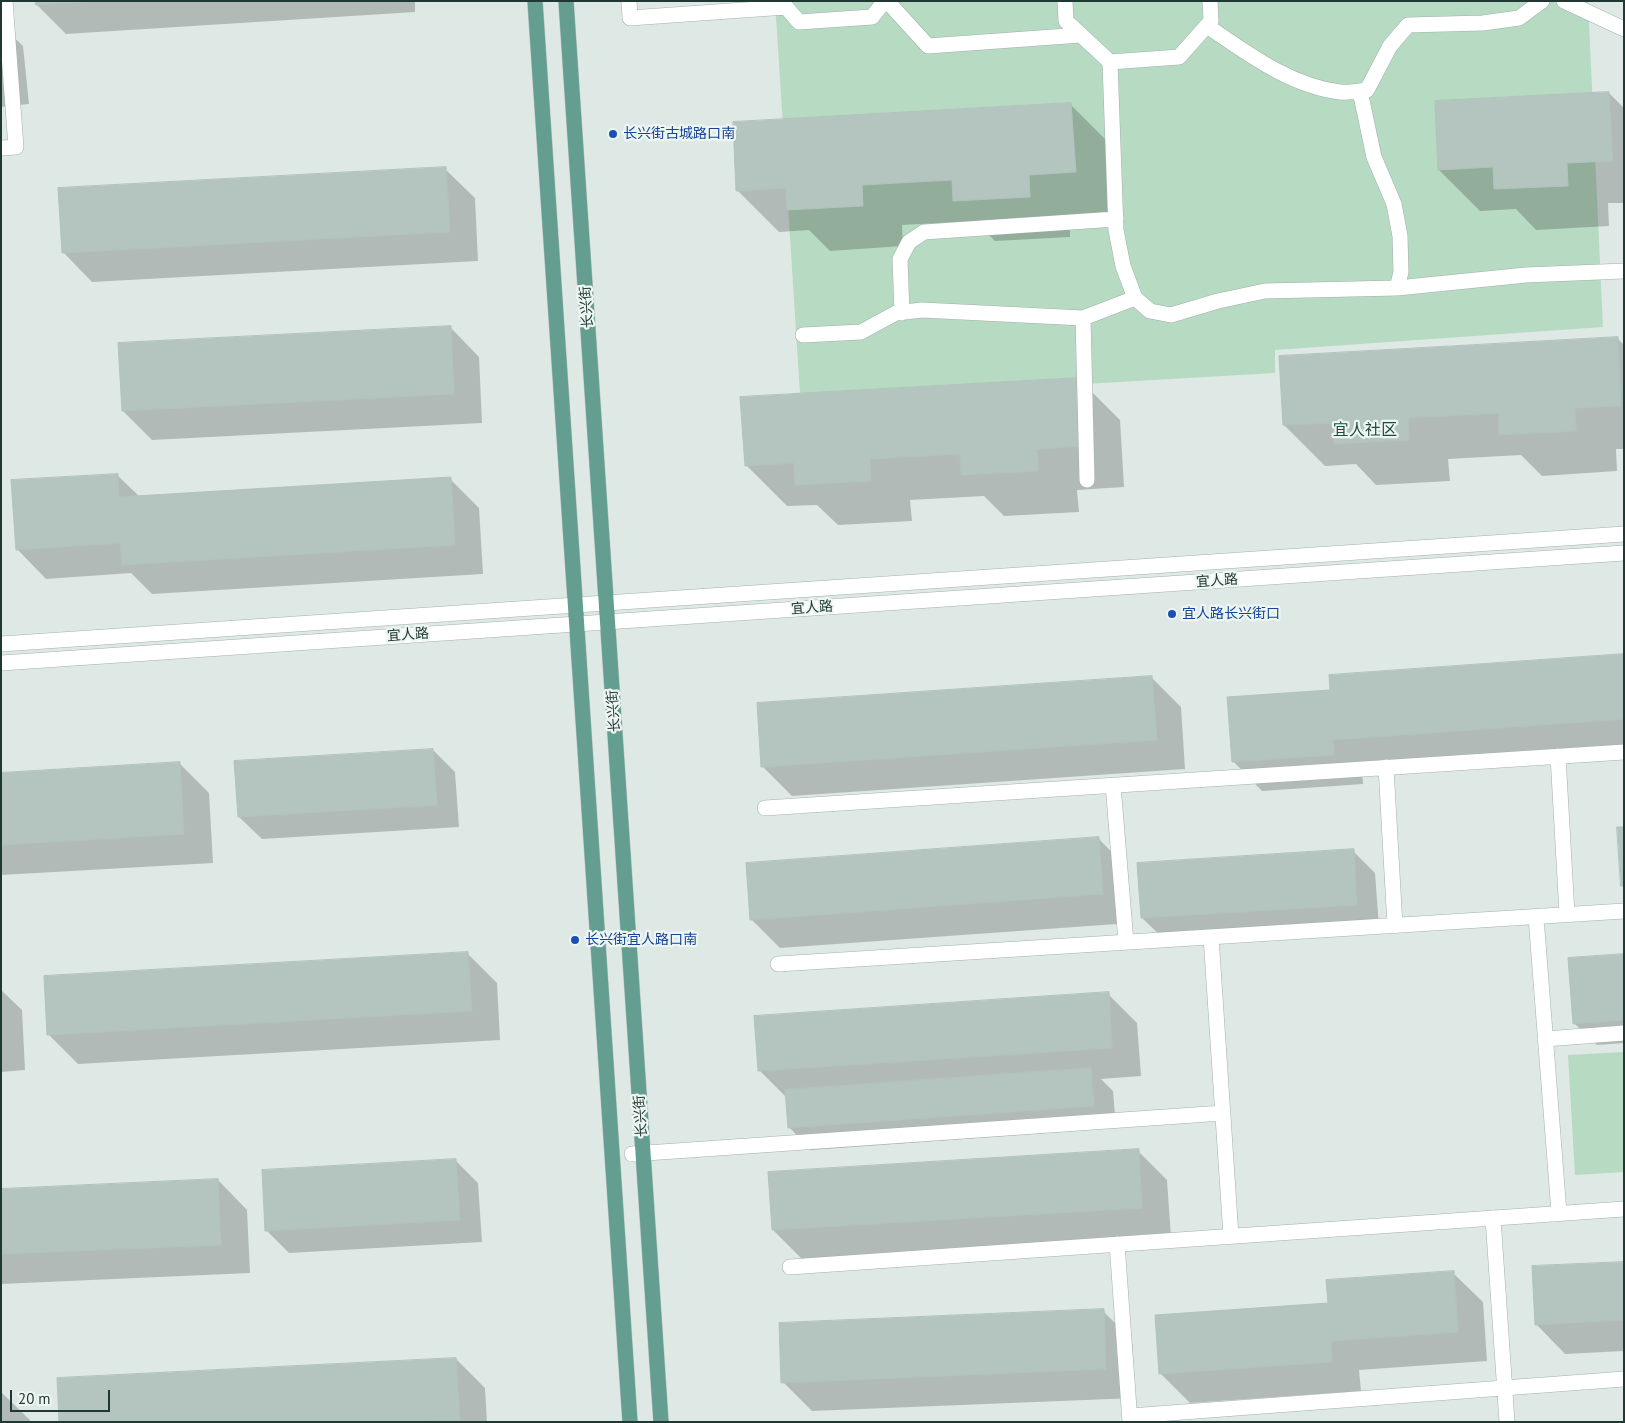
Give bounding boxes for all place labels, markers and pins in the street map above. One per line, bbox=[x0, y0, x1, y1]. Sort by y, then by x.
place label: 长兴街古城路口南 bbox=[623, 126, 735, 142]
marker: 长兴街古城路口南 bbox=[607, 128, 619, 140]
place label: 宜人路长兴街口 bbox=[1182, 606, 1280, 622]
marker: 宜人路长兴街口 bbox=[1166, 608, 1178, 620]
place label: 长兴街宜人路口南 bbox=[585, 932, 697, 948]
marker: 长兴街宜人路口南 bbox=[569, 934, 581, 946]

